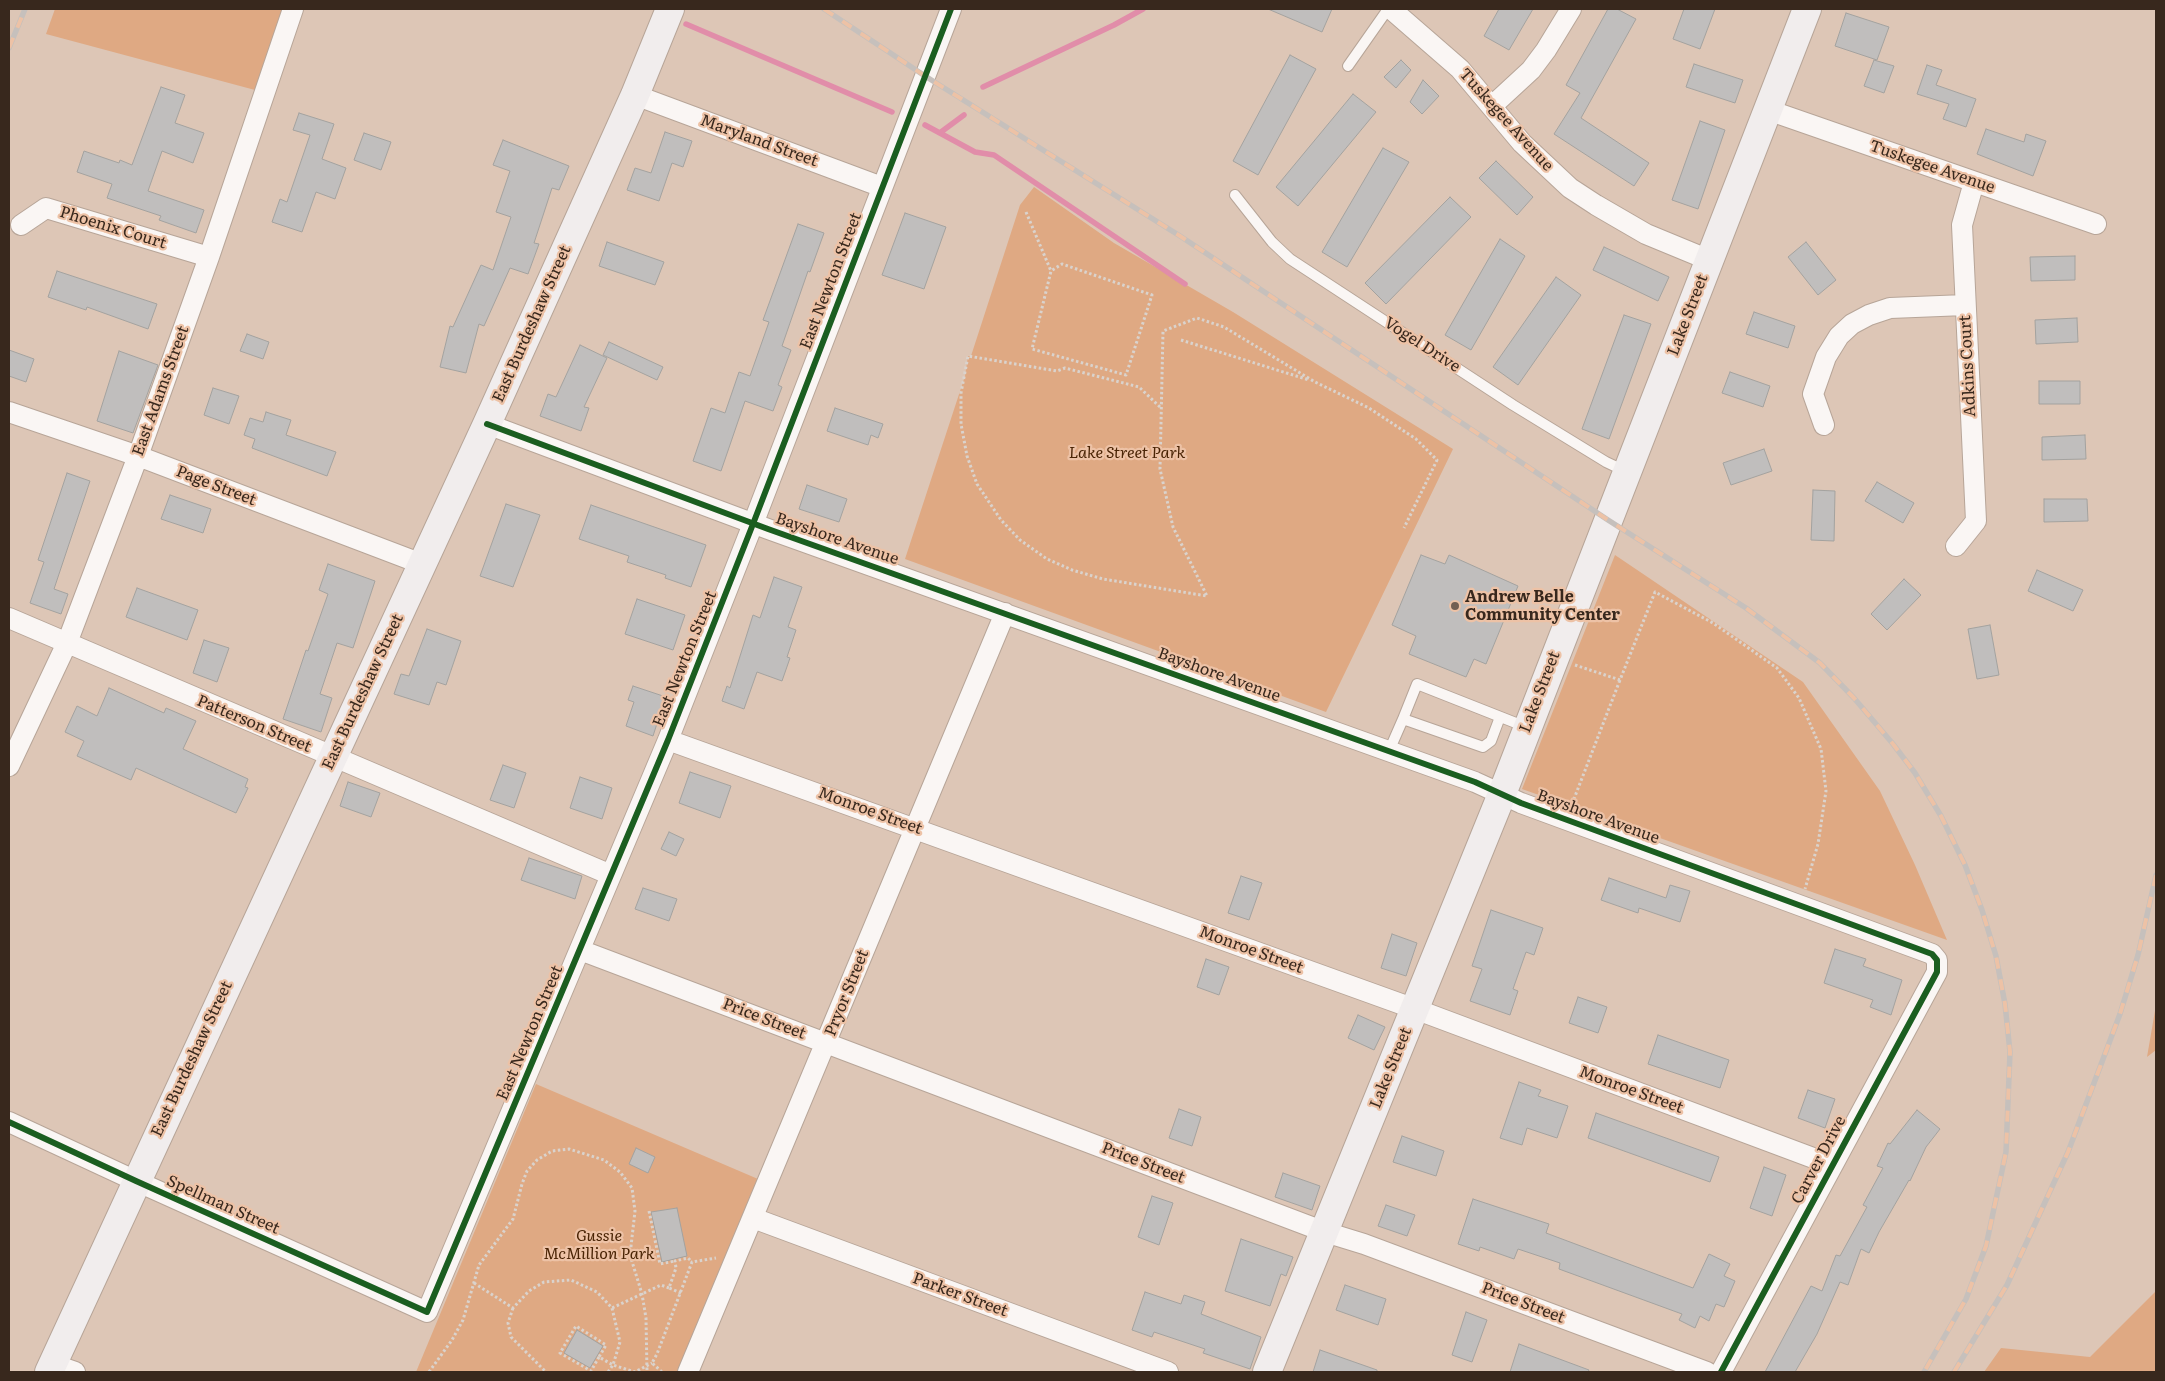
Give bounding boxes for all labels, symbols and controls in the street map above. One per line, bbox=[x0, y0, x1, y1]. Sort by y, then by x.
street label: Tuskegee Avenue bbox=[1455, 65, 1557, 175]
street label: Maryland Street bbox=[698, 111, 820, 171]
street label: Tuskegee Avenue bbox=[1867, 137, 1997, 197]
street label: Phoenix Court bbox=[57, 203, 169, 253]
street label: East Newton Street bbox=[796, 210, 866, 352]
street label: East Burdeshaw Street bbox=[489, 243, 575, 405]
street label: Lake Street bbox=[1664, 272, 1712, 358]
street label: Vogel Drive bbox=[1380, 313, 1464, 377]
street label: Adkins Court bbox=[1956, 315, 1980, 417]
street label: East Adams Street bbox=[129, 323, 193, 459]
park label: Lake Street Park bbox=[1069, 443, 1185, 463]
street label: Page Street bbox=[173, 462, 259, 510]
street label: Bayshore Avenue bbox=[773, 509, 901, 569]
place label: Andrew Belle Community Center bbox=[1465, 587, 1620, 625]
street label: East Newton Street bbox=[649, 588, 721, 730]
marker: Andrew Belle Community Center bbox=[1449, 600, 1461, 612]
street label: East Burdeshaw Street bbox=[318, 611, 408, 773]
street label: Bayshore Avenue bbox=[1155, 644, 1283, 706]
street label: Lake Street bbox=[1516, 649, 1564, 735]
street label: Patterson Street bbox=[194, 691, 314, 757]
street label: Monroe Street bbox=[815, 783, 925, 839]
street label: Bayshore Avenue bbox=[1534, 786, 1662, 848]
street label: Monroe Street bbox=[1196, 922, 1306, 978]
street label: Pryor Street bbox=[821, 947, 873, 1039]
street label: East Newton Street bbox=[493, 963, 567, 1103]
street label: East Burdeshaw Street bbox=[147, 978, 237, 1140]
street label: Price Street bbox=[720, 994, 808, 1044]
street label: Lake Street bbox=[1366, 1025, 1416, 1111]
street label: Monroe Street bbox=[1576, 1062, 1686, 1118]
street label: Carver Drive bbox=[1788, 1113, 1850, 1207]
street label: Price Street bbox=[1099, 1138, 1187, 1188]
street label: Spellman Street bbox=[164, 1171, 282, 1239]
park label: Gussie McMillion Park bbox=[543, 1226, 655, 1264]
street label: Parker Street bbox=[910, 1269, 1010, 1321]
street label: Price Street bbox=[1479, 1278, 1567, 1328]

